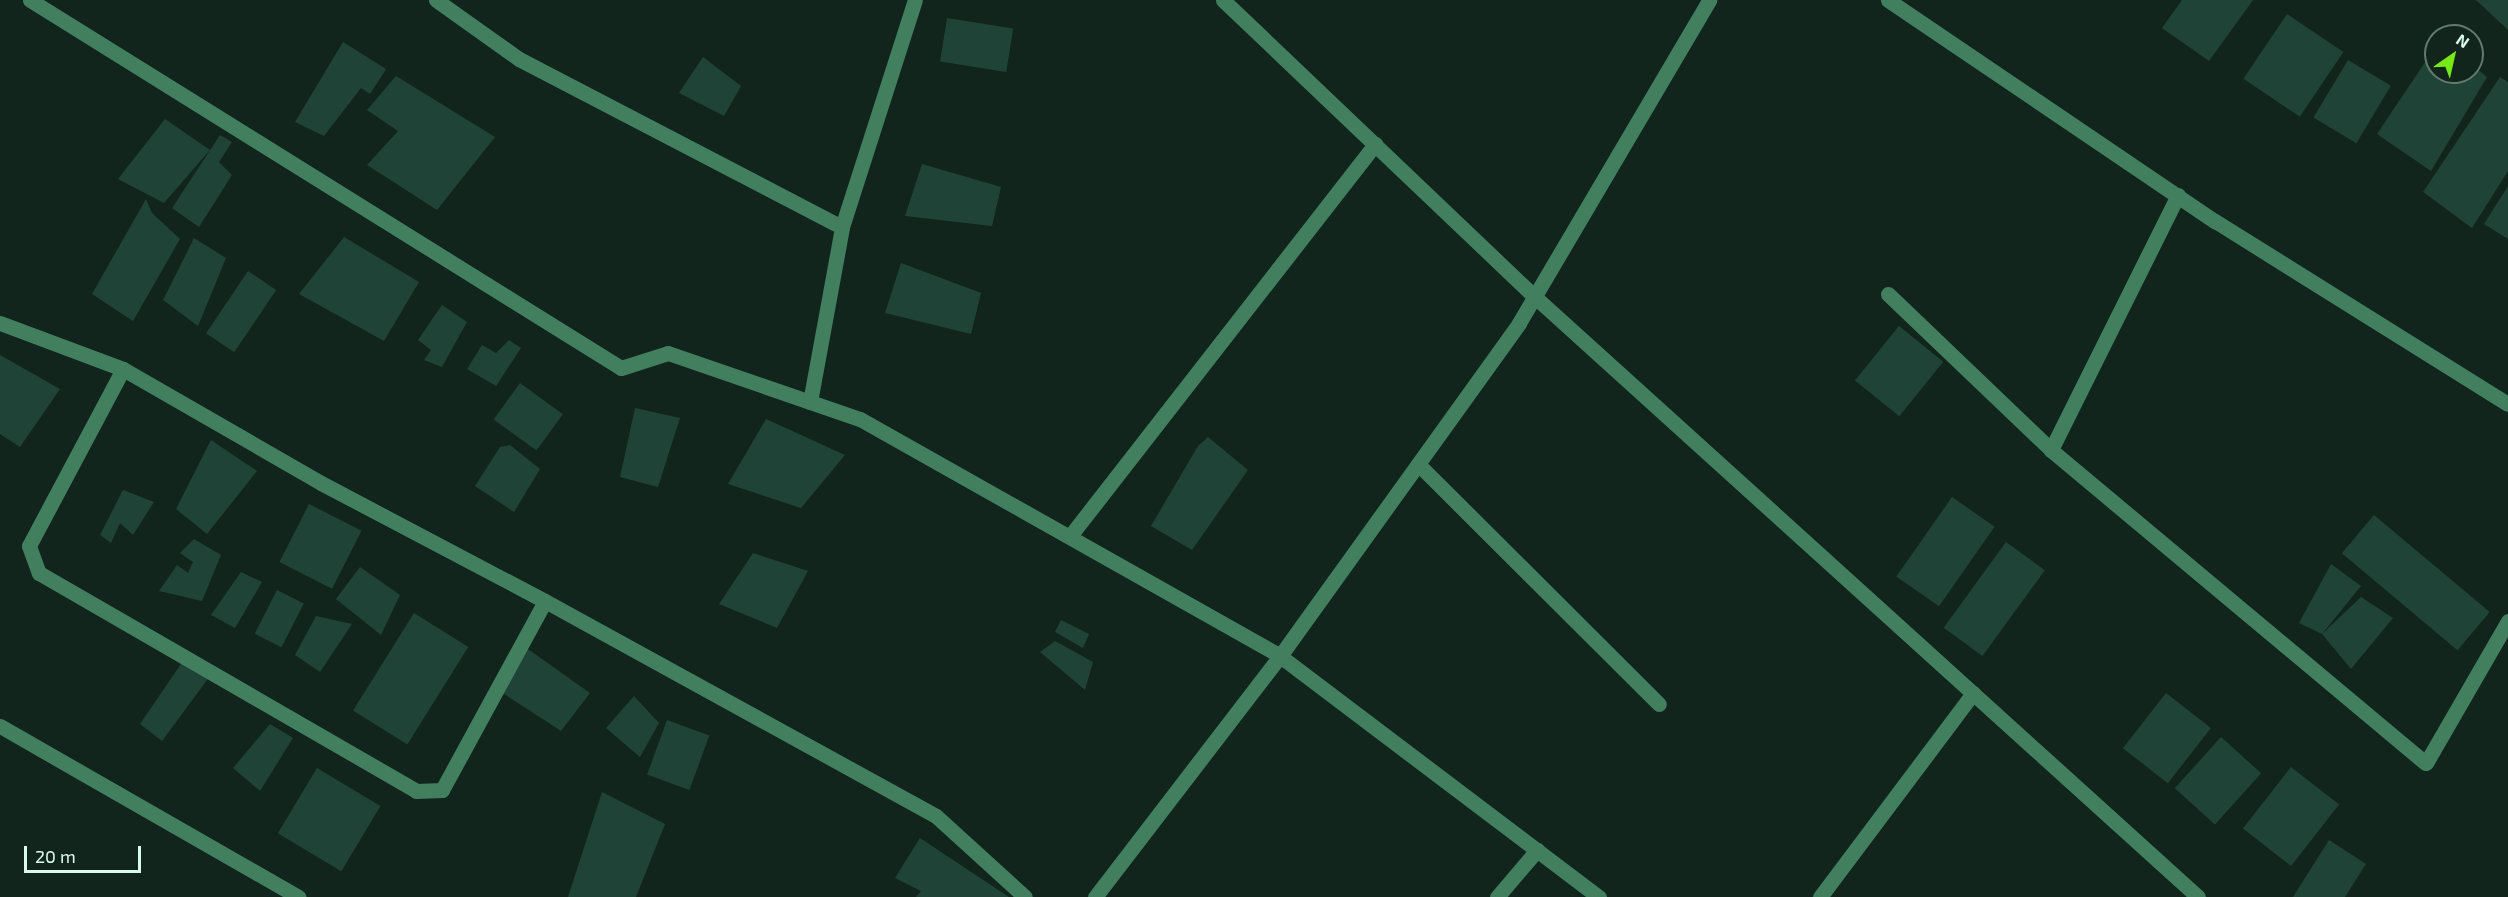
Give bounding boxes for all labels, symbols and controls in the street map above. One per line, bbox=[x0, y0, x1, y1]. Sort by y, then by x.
north arrow bbox=[2424, 24, 2484, 84]
text: N bbox=[2453, 29, 2473, 51]
scale bar bbox=[27, 834, 144, 872]
text: 20 m bbox=[35, 845, 76, 867]

